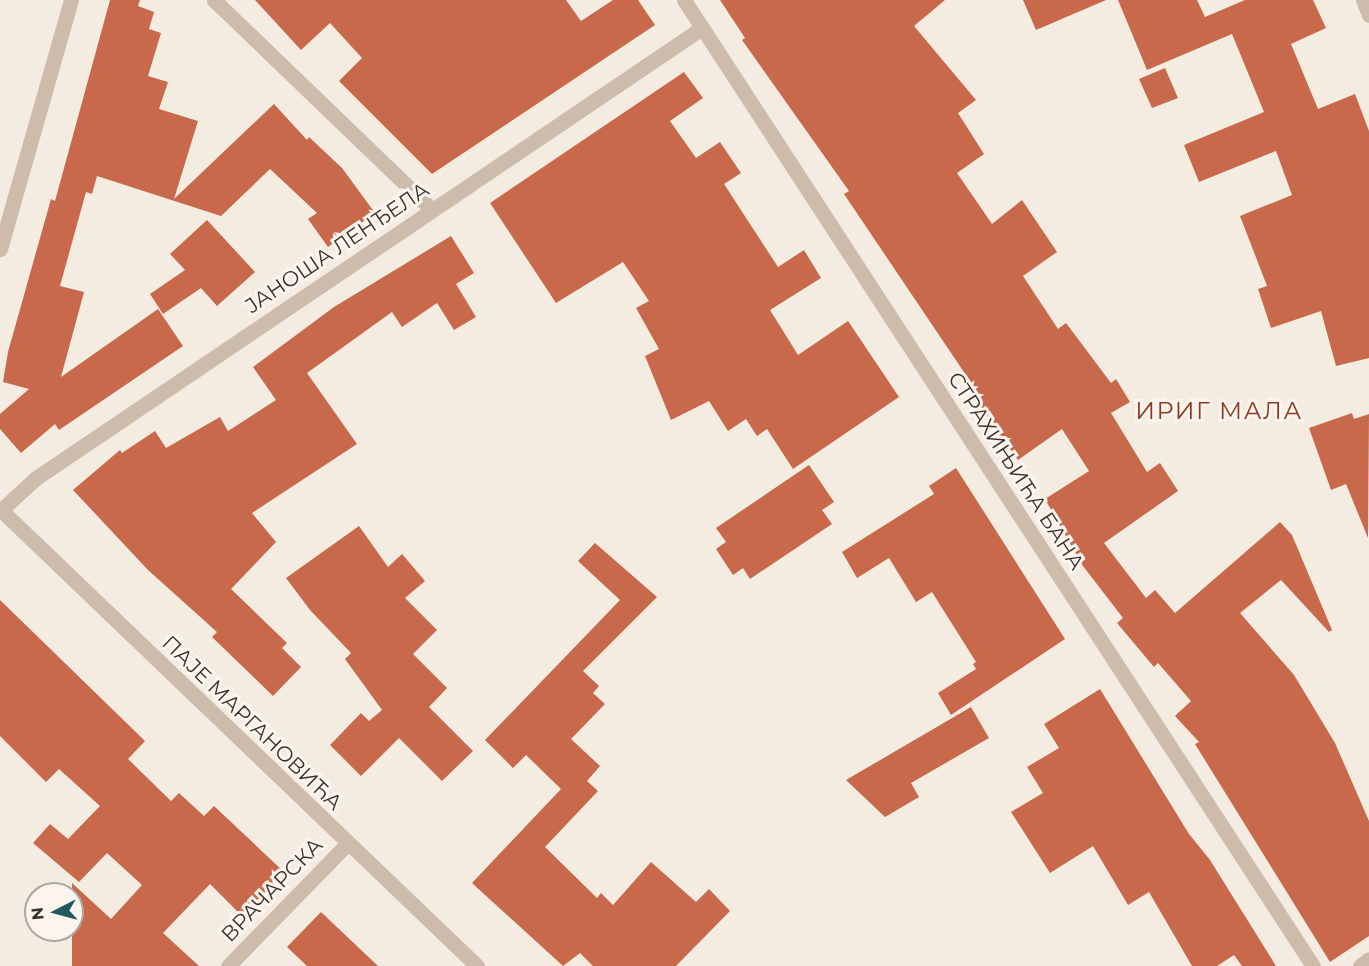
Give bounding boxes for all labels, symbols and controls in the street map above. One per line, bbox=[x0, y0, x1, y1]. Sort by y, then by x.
street label: ЈАНОША ЛЕНЂЕЛА bbox=[240, 177, 434, 319]
street label: СТРАХИЊИЋА БАНА bbox=[943, 367, 1089, 575]
district label: ИРИГ МАЛА bbox=[1135, 397, 1303, 425]
street label: ПАЈЕ МАРГАНОВИЋА bbox=[157, 630, 347, 816]
street label: ВРАЧАРСКА bbox=[216, 833, 328, 947]
north arrow bbox=[24, 882, 84, 942]
text: N bbox=[27, 906, 48, 921]

